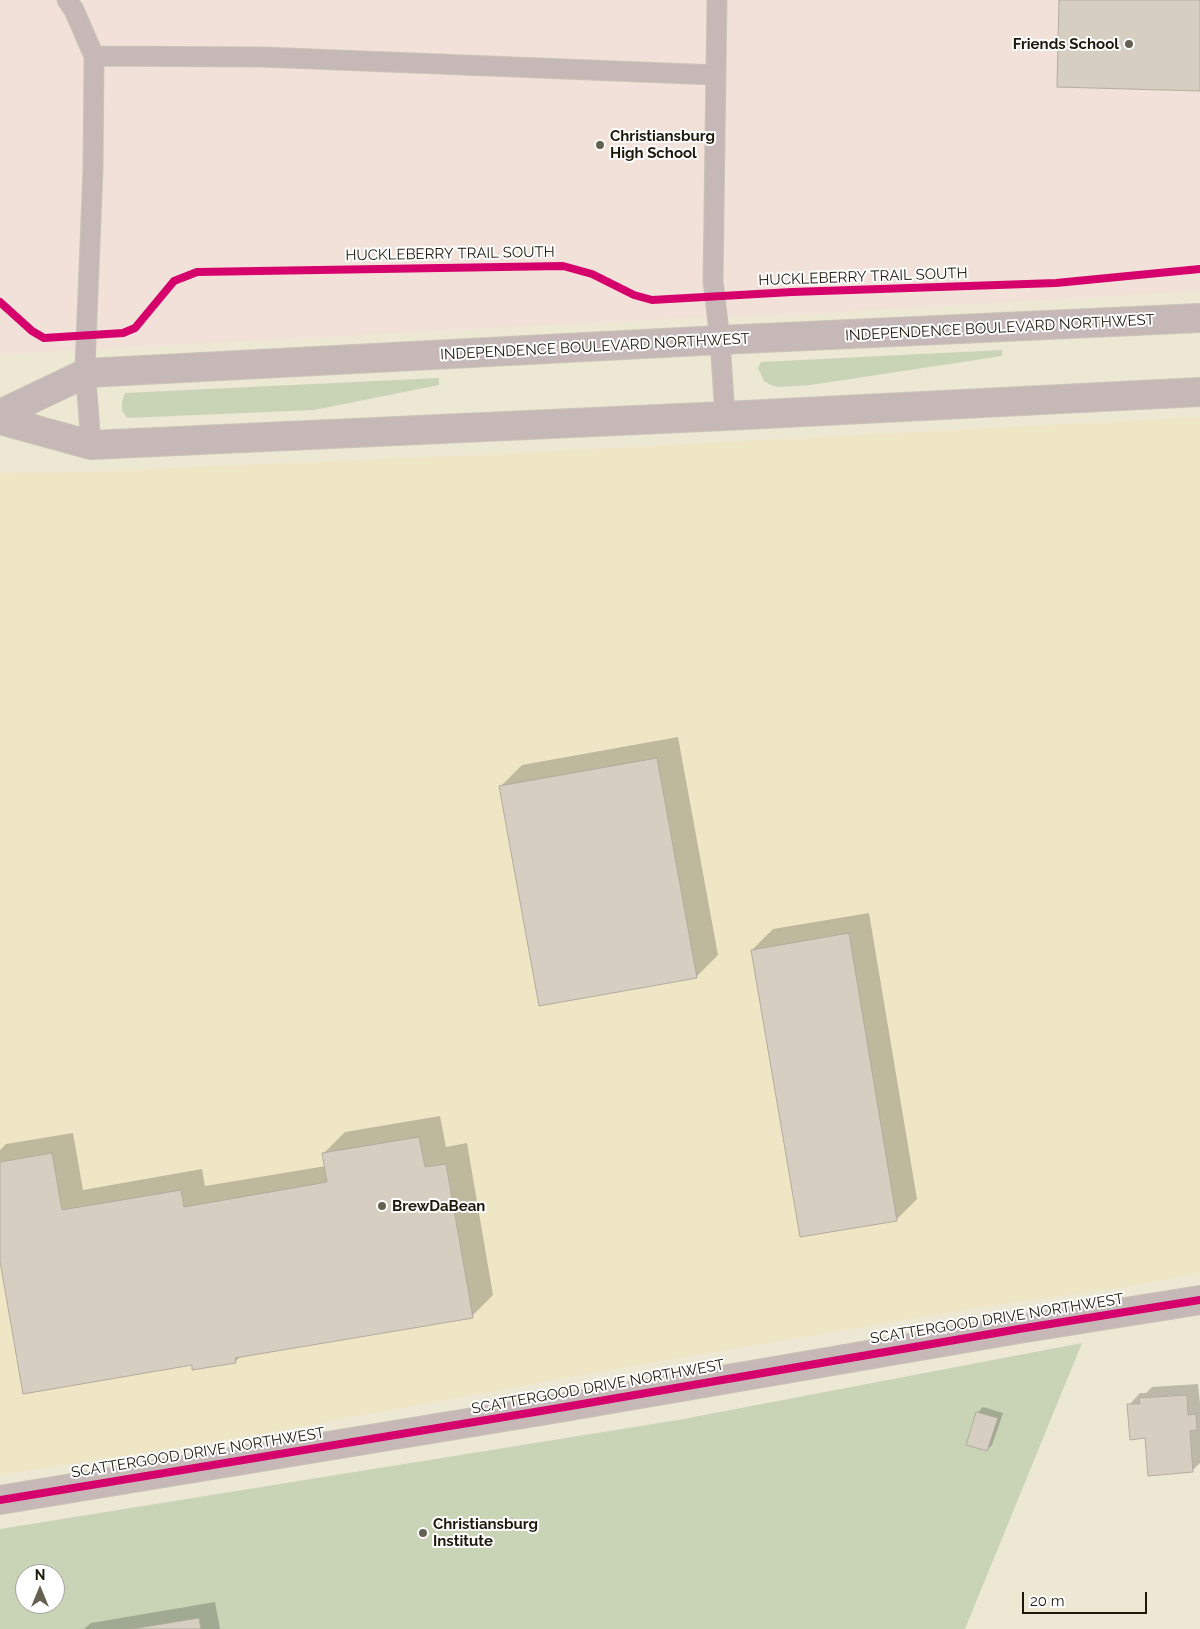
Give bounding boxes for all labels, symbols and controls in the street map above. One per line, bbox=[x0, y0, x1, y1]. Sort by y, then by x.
place label: Friends School bbox=[1013, 35, 1119, 53]
marker: Friends School bbox=[1123, 38, 1135, 50]
place label: Christiansburg High School bbox=[610, 127, 715, 162]
marker: Christiansburg High School bbox=[594, 139, 606, 151]
street label: HUCKLEBERRY TRAIL SOUTH bbox=[345, 243, 555, 265]
street label: HUCKLEBERRY TRAIL SOUTH bbox=[758, 264, 968, 290]
street label: INDEPENDENCE BOULEVARD NORTHWEST bbox=[845, 311, 1155, 345]
street label: INDEPENDENCE BOULEVARD NORTHWEST bbox=[440, 330, 750, 364]
place label: BrewDaBean bbox=[392, 1197, 485, 1215]
marker: BrewDaBean bbox=[376, 1200, 388, 1212]
street label: SCATTERGOOD DRIVE NORTHWEST bbox=[869, 1290, 1125, 1348]
street label: SCATTERGOOD DRIVE NORTHWEST bbox=[470, 1356, 726, 1418]
street label: SCATTERGOOD DRIVE NORTHWEST bbox=[70, 1424, 326, 1482]
place label: Christiansburg Institute bbox=[433, 1515, 538, 1550]
marker: Christiansburg Institute bbox=[417, 1527, 429, 1539]
north arrow bbox=[15, 1564, 65, 1614]
text: N bbox=[35, 1567, 45, 1583]
scale bar bbox=[1025, 1582, 1150, 1614]
text: 20 m bbox=[1030, 1592, 1065, 1610]

